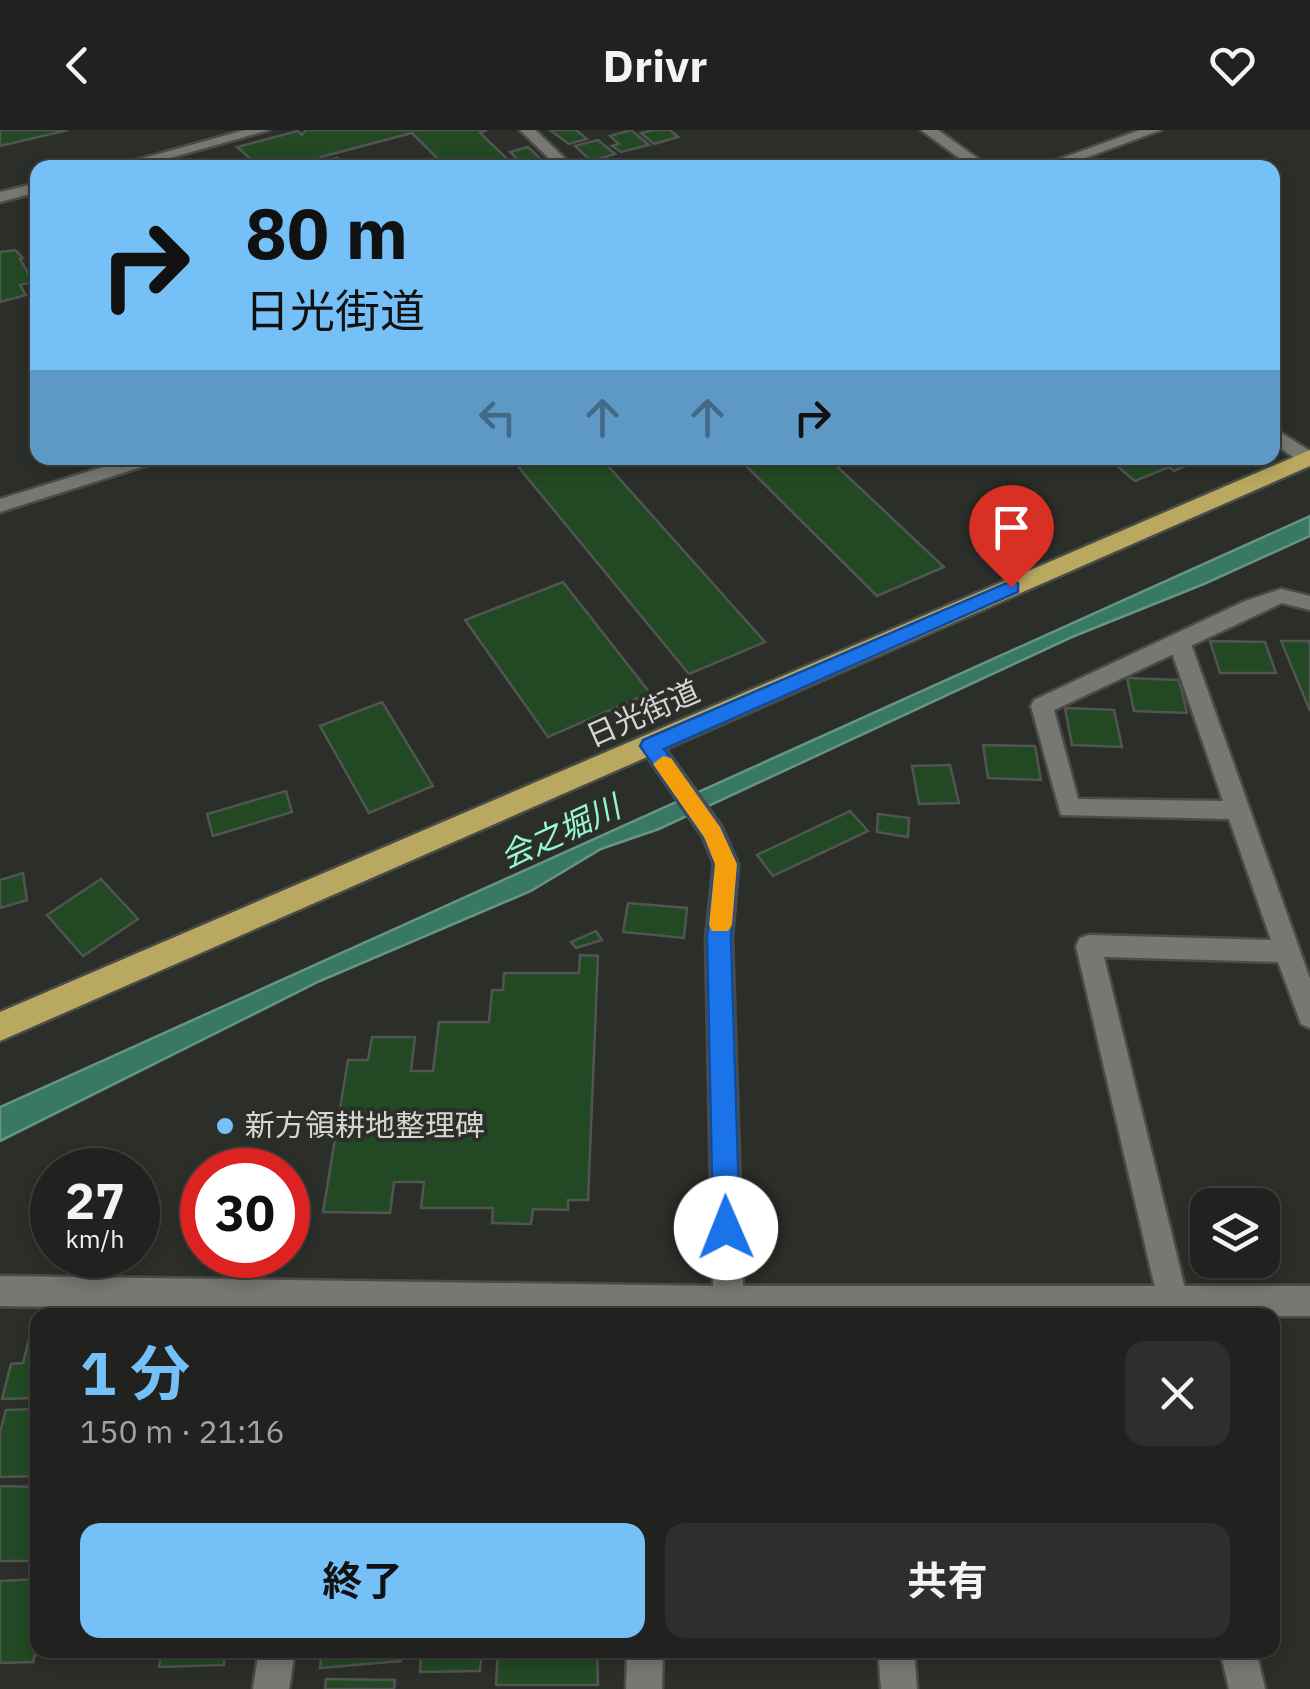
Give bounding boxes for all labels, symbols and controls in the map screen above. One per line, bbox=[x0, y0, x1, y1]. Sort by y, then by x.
text: Drivr bbox=[603, 36, 707, 94]
icon: back bbox=[50, 38, 105, 93]
icon: heart bbox=[1205, 38, 1260, 93]
text: 80 m bbox=[245, 187, 408, 278]
icon: right bbox=[80, 200, 210, 330]
text: 日光街道 bbox=[245, 281, 425, 339]
icon: left bbox=[470, 390, 525, 445]
icon: ahead bbox=[575, 390, 630, 445]
icon: ahead bbox=[680, 390, 735, 445]
icon: right bbox=[785, 390, 840, 445]
pin bbox=[969, 485, 1054, 588]
icon: arrive bbox=[984, 500, 1039, 555]
street label: 日光街道 bbox=[580, 670, 705, 755]
water label: 会之堀川 bbox=[493, 784, 629, 877]
place label: 新方領耕地整理碑 bbox=[245, 1105, 485, 1144]
marker: 新方領耕地整理碑 bbox=[214, 1115, 236, 1137]
speed limit sign: 30 bbox=[180, 1148, 310, 1278]
text: 27 bbox=[65, 1168, 125, 1233]
position arrow bbox=[674, 1176, 778, 1280]
map controls bbox=[1190, 1188, 1280, 1278]
button: layers bbox=[1190, 1188, 1280, 1278]
text: km/h bbox=[66, 1222, 124, 1255]
text: 1 分 bbox=[80, 1333, 190, 1412]
button: close bbox=[1125, 1341, 1230, 1446]
text: 150 m · 21:16 bbox=[80, 1410, 285, 1452]
button: 終了 bbox=[80, 1523, 645, 1638]
button: 共有 bbox=[665, 1523, 1230, 1638]

